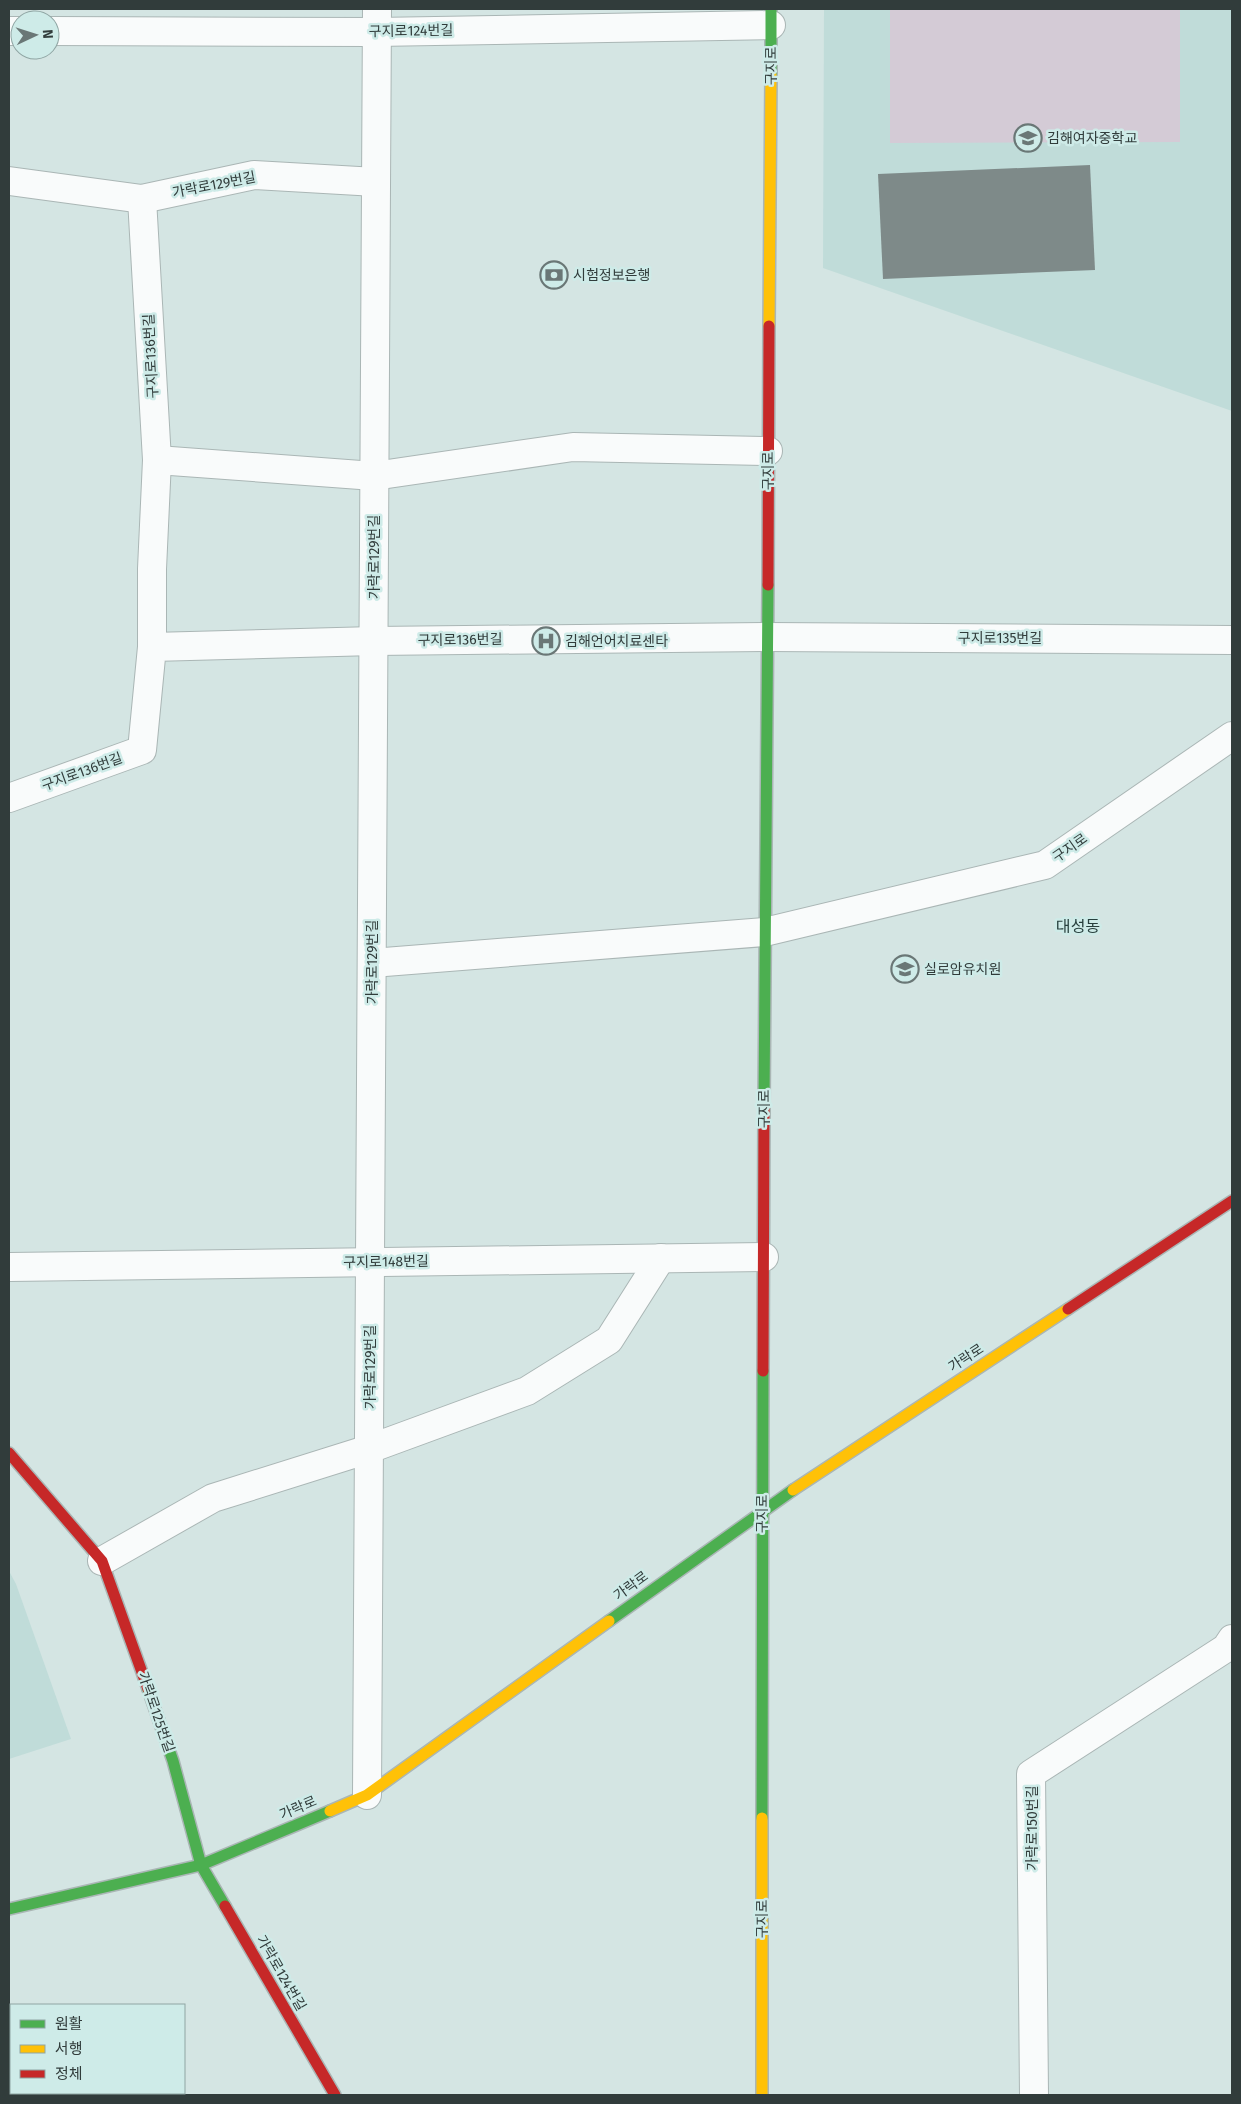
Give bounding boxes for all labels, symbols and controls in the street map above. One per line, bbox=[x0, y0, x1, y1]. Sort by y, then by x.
north arrow bbox=[10, 10, 60, 60]
street label: 구지로124번길 bbox=[369, 22, 453, 40]
text: N bbox=[39, 29, 56, 39]
street label: 구지로 bbox=[763, 47, 780, 85]
school or university icon: 김해여자중학교 bbox=[1013, 123, 1043, 153]
place label: 김해여자중학교 bbox=[1047, 130, 1137, 147]
street label: 가락로129번길 bbox=[171, 169, 257, 201]
bank icon: 시험정보은행 bbox=[539, 260, 569, 290]
place label: 시험정보은행 bbox=[573, 267, 650, 284]
street label: 구지로136번길 bbox=[140, 313, 162, 399]
street label: 구지로 bbox=[760, 452, 777, 490]
street label: 가락로129번길 bbox=[366, 515, 383, 599]
hospital icon: 김해언어치료센타 bbox=[531, 626, 561, 656]
street label: 구지로135번길 bbox=[958, 630, 1042, 647]
street label: 구지로136번길 bbox=[417, 631, 503, 649]
place label: 김해언어치료센타 bbox=[565, 633, 668, 650]
street label: 구지로136번길 bbox=[39, 749, 125, 795]
street label: 구지로 bbox=[1049, 830, 1091, 866]
district label: 대성동 bbox=[1056, 917, 1100, 936]
street label: 가락로129번길 bbox=[364, 920, 381, 1004]
school or university icon: 실로암유치원 bbox=[890, 954, 920, 984]
place label: 실로암유치원 bbox=[924, 961, 1001, 978]
street label: 구지로 bbox=[756, 1090, 773, 1128]
street label: 구지로148번길 bbox=[343, 1253, 429, 1271]
street label: 가락로129번길 bbox=[362, 1325, 379, 1409]
street label: 가락로 bbox=[945, 1340, 987, 1376]
street label: 구지로 bbox=[754, 1495, 771, 1533]
street label: 가락로 bbox=[610, 1568, 652, 1604]
street label: 가락로125번길 bbox=[134, 1669, 178, 1755]
street label: 가락로150번길 bbox=[1024, 1785, 1041, 1871]
street label: 가락로 bbox=[277, 1793, 319, 1823]
street label: 구지로 bbox=[754, 1900, 771, 1938]
street label: 가락로124번길 bbox=[253, 1932, 309, 2014]
legend bbox=[10, 2004, 185, 2094]
text: 원활 bbox=[55, 2015, 83, 2033]
text: 서행 bbox=[55, 2040, 83, 2058]
text: 정체 bbox=[55, 2065, 83, 2083]

